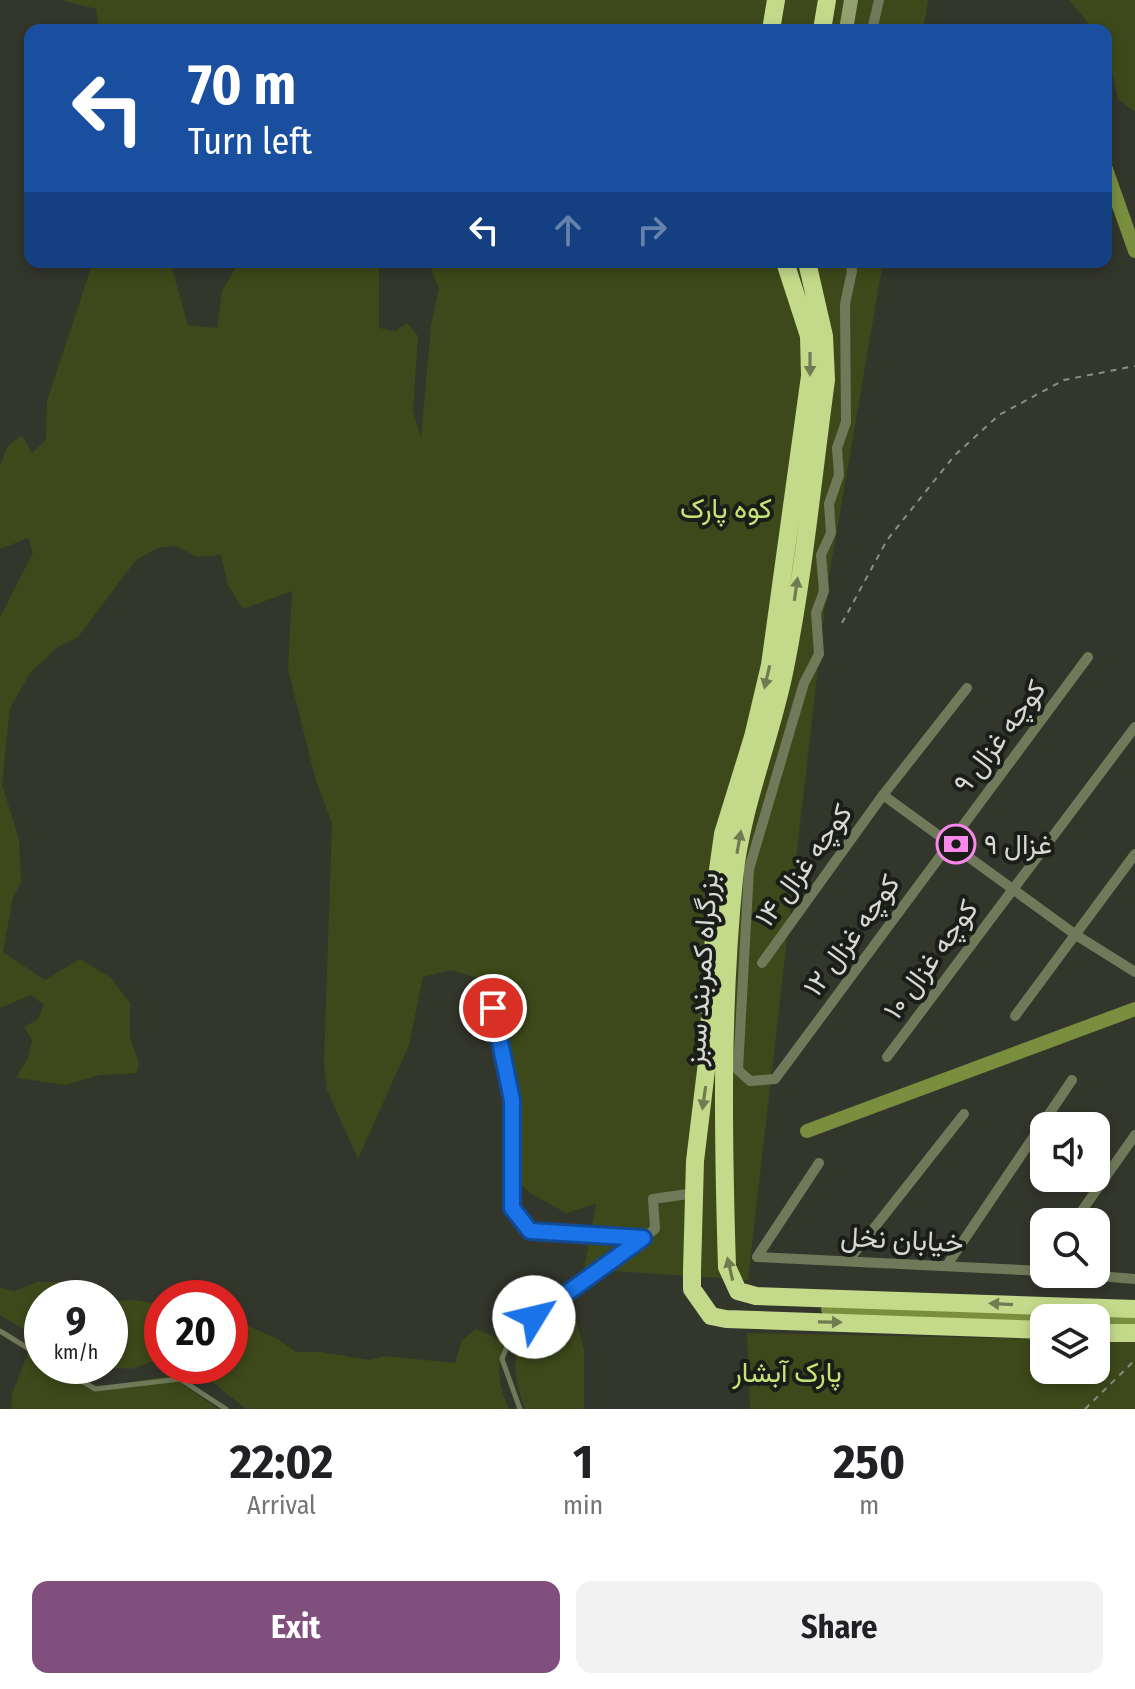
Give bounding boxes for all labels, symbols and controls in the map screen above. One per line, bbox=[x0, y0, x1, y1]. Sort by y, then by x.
text: 70 m bbox=[188, 52, 296, 119]
icon: left bbox=[56, 56, 160, 160]
text: Turn left bbox=[188, 120, 312, 164]
icon: left bbox=[462, 208, 506, 252]
icon: ahead bbox=[546, 208, 590, 252]
icon: right bbox=[630, 208, 674, 252]
one-way arrow bbox=[804, 352, 816, 377]
park label: کوه پارک bbox=[680, 492, 772, 527]
one-way arrow bbox=[790, 576, 803, 601]
one-way arrow bbox=[760, 665, 773, 690]
street label: کوچه غزال ۹ bbox=[946, 673, 1054, 800]
street label: کوچه غزال ۱۴ bbox=[748, 798, 860, 934]
bank icon: غزال ۹ bbox=[935, 823, 977, 865]
place label: غزال ۹ bbox=[984, 828, 1052, 862]
one-way arrow bbox=[734, 830, 746, 855]
street label: کوچه غزال ۱۲ bbox=[796, 868, 908, 1004]
street label: بزرگراه کمربند سبز bbox=[678, 871, 726, 1068]
street label: کوچه غزال ۱۰ bbox=[876, 893, 986, 1026]
pin bbox=[459, 974, 527, 1042]
icon: arrive bbox=[471, 986, 515, 1030]
one-way arrow bbox=[697, 1086, 710, 1111]
map controls bbox=[1030, 1112, 1110, 1384]
button: sound bbox=[1030, 1112, 1110, 1192]
button: search bbox=[1030, 1208, 1110, 1288]
street label: خیابان نخل bbox=[840, 1220, 964, 1259]
one-way arrow bbox=[723, 1256, 736, 1281]
position arrow bbox=[492, 1275, 576, 1359]
speed limit sign: 20 bbox=[144, 1280, 248, 1384]
text: 9 bbox=[66, 1298, 86, 1346]
one-way arrow bbox=[988, 1298, 1013, 1311]
button: layers bbox=[1030, 1304, 1110, 1384]
one-way arrow bbox=[818, 1316, 843, 1328]
text: km/h bbox=[54, 1340, 98, 1364]
park label: پارک آبشار bbox=[731, 1356, 842, 1391]
text: 22:02 bbox=[230, 1433, 333, 1491]
text: 1 bbox=[573, 1433, 593, 1491]
text: 250 bbox=[833, 1433, 905, 1491]
text: Arrival bbox=[247, 1490, 316, 1521]
text: min bbox=[563, 1490, 603, 1521]
text: m bbox=[859, 1490, 879, 1521]
button: Exit bbox=[32, 1581, 560, 1673]
button: Share bbox=[576, 1581, 1103, 1673]

